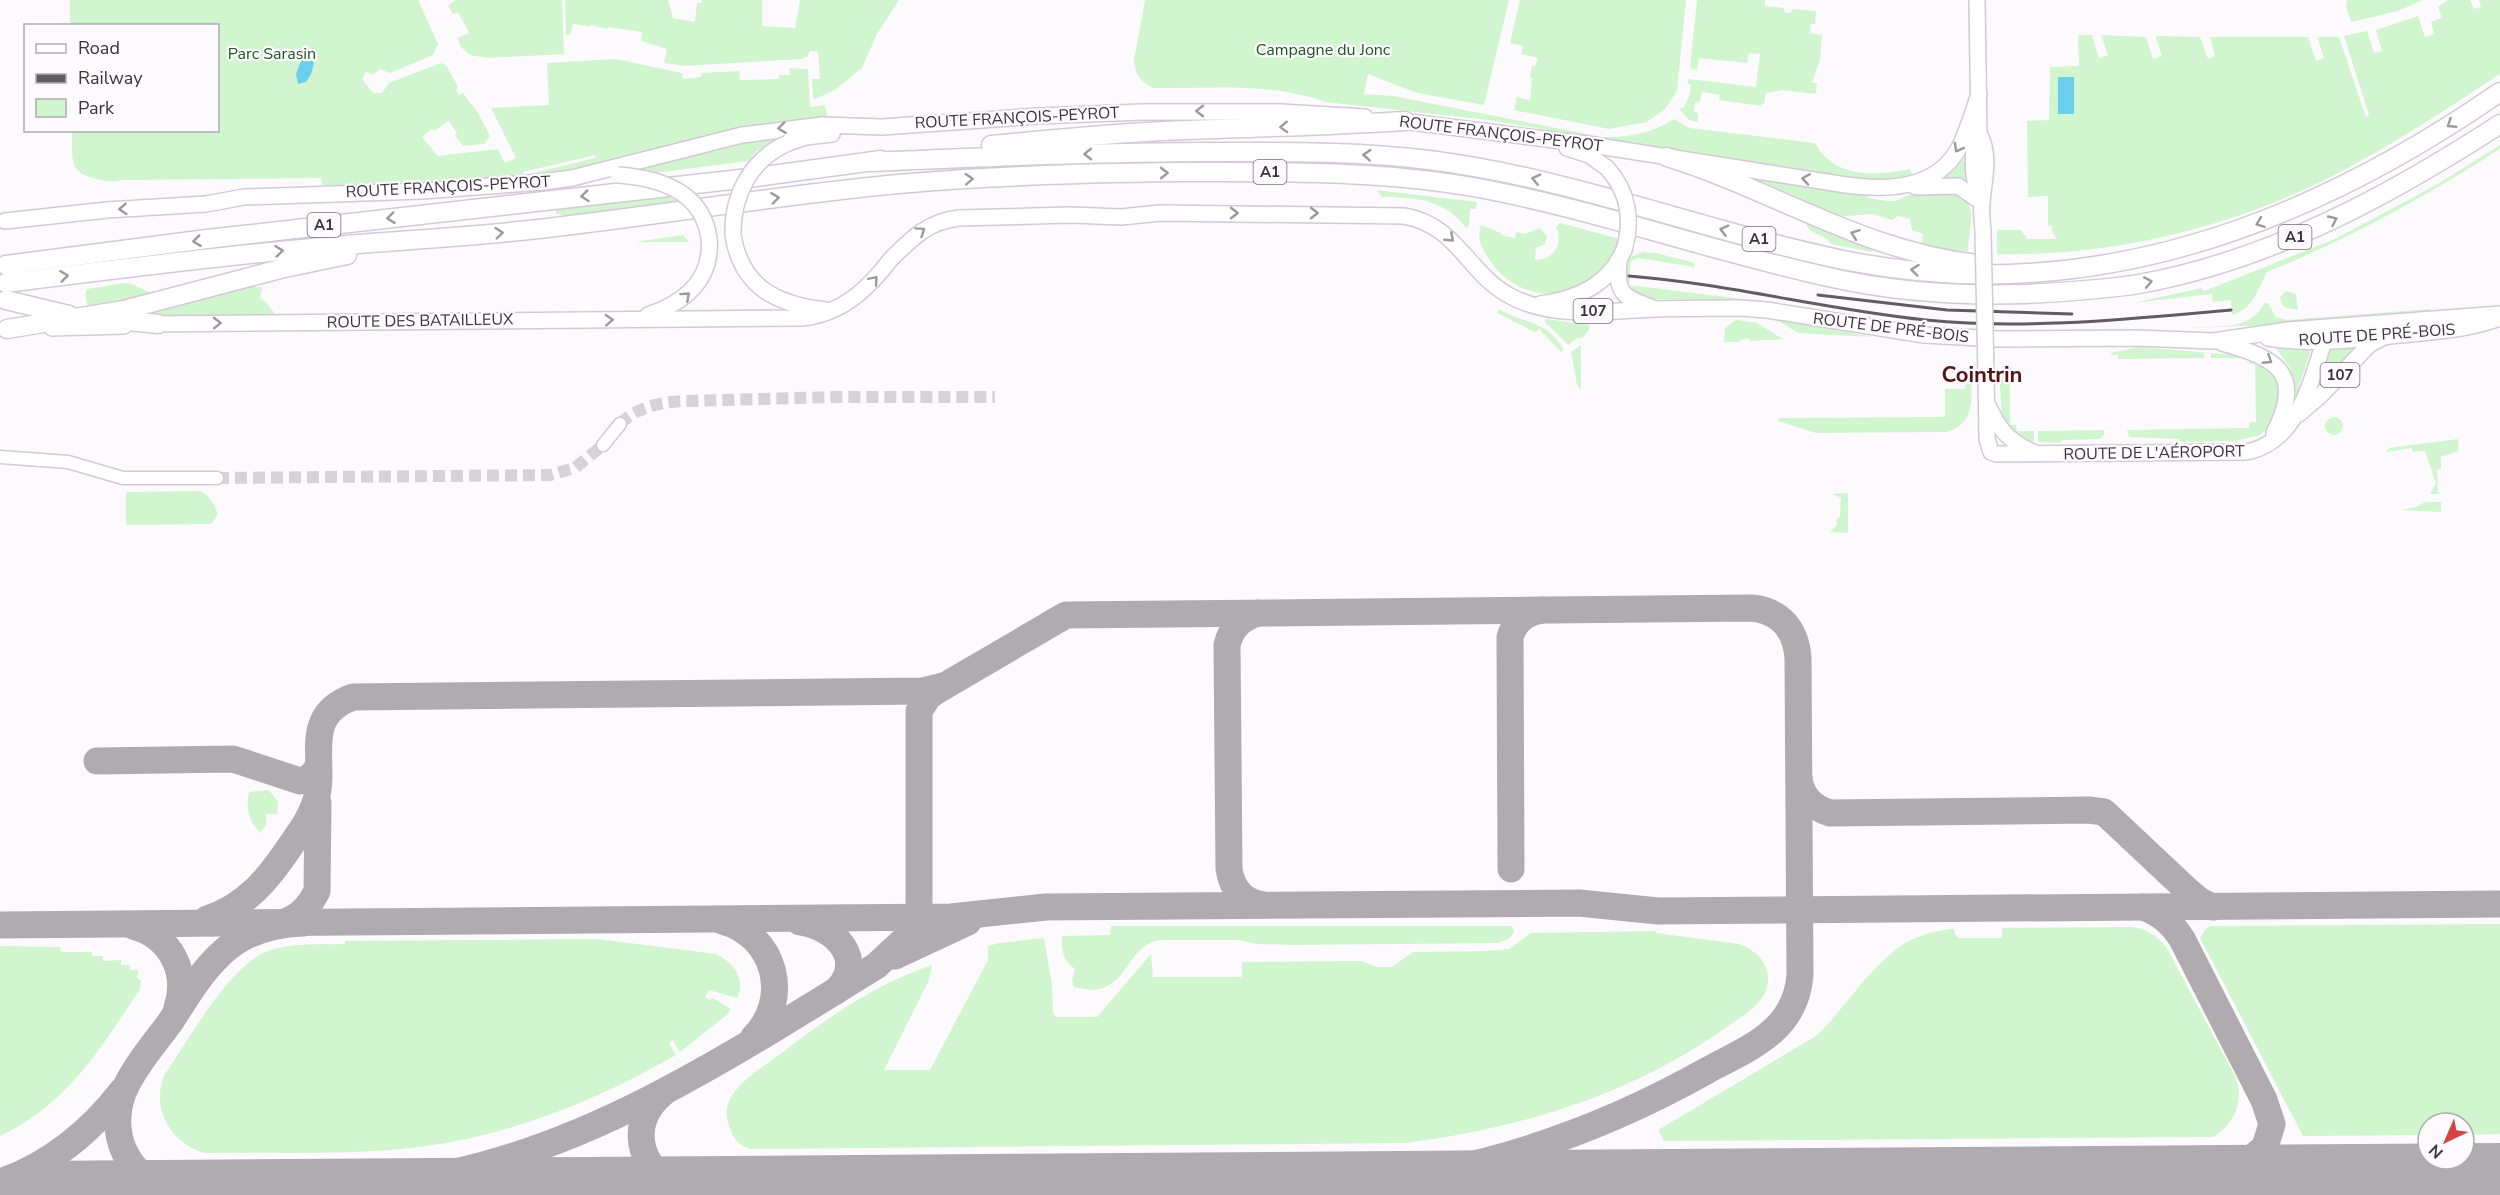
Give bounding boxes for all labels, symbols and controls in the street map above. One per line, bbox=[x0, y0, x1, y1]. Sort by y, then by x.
legend bbox=[24, 24, 219, 132]
text: Road bbox=[78, 36, 120, 60]
park label: Campagne du Jonc bbox=[1256, 39, 1391, 61]
park label: Parc Sarasin bbox=[228, 43, 316, 65]
text: Railway bbox=[78, 66, 143, 90]
text: Park bbox=[78, 96, 115, 120]
street label: ROUTE FRANÇOIS-PEYROT bbox=[914, 102, 1120, 134]
one-way arrow bbox=[1196, 105, 1205, 117]
street label: ROUTE FRANÇOIS-PEYROT bbox=[1398, 111, 1604, 157]
one-way arrow bbox=[2447, 117, 2457, 129]
one-way arrow bbox=[1280, 121, 1289, 133]
one-way arrow bbox=[777, 122, 786, 134]
one-way arrow bbox=[1954, 142, 1965, 152]
one-way arrow bbox=[1083, 147, 1092, 160]
one-way arrow bbox=[1362, 148, 1371, 161]
road number: A1 bbox=[1254, 160, 1286, 184]
one-way arrow bbox=[1160, 166, 1169, 179]
street label: ROUTE FRANÇOIS-PEYROT bbox=[345, 171, 551, 203]
one-way arrow bbox=[965, 172, 974, 185]
one-way arrow bbox=[1801, 173, 1811, 186]
one-way arrow bbox=[1531, 174, 1541, 187]
one-way arrow bbox=[580, 189, 589, 202]
one-way arrow bbox=[771, 192, 780, 204]
one-way arrow bbox=[119, 203, 128, 216]
one-way arrow bbox=[1230, 207, 1239, 219]
one-way arrow bbox=[1310, 207, 1319, 219]
one-way arrow bbox=[386, 211, 395, 224]
road number: A1 bbox=[308, 213, 340, 237]
one-way arrow bbox=[2255, 216, 2266, 228]
one-way arrow bbox=[2326, 216, 2337, 228]
one-way arrow bbox=[1719, 225, 1730, 237]
road number: A1 bbox=[2278, 225, 2312, 249]
one-way arrow bbox=[494, 227, 503, 240]
one-way arrow bbox=[915, 227, 926, 238]
road number: A1 bbox=[1742, 227, 1776, 251]
one-way arrow bbox=[1850, 229, 1861, 242]
one-way arrow bbox=[1443, 231, 1454, 242]
one-way arrow bbox=[193, 234, 202, 246]
one-way arrow bbox=[274, 245, 283, 258]
one-way arrow bbox=[1910, 264, 1919, 277]
one-way arrow bbox=[60, 270, 69, 282]
one-way arrow bbox=[2143, 276, 2153, 289]
one-way arrow bbox=[867, 277, 878, 287]
one-way arrow bbox=[680, 292, 690, 303]
road number: 107 bbox=[1574, 299, 1612, 323]
street label: ROUTE DES BATAILLEUX bbox=[327, 308, 514, 334]
street label: ROUTE DE PRÉ-BOIS bbox=[1812, 308, 1970, 348]
one-way arrow bbox=[605, 313, 614, 326]
one-way arrow bbox=[212, 317, 221, 329]
street label: ROUTE DE PRÉ-BOIS bbox=[2298, 319, 2456, 351]
one-way arrow bbox=[2261, 353, 2272, 364]
district label: Cointrin bbox=[1942, 360, 2022, 390]
road number: 107 bbox=[2320, 363, 2360, 387]
street label: ROUTE DE L'AÉROPORT bbox=[2063, 440, 2245, 466]
north arrow bbox=[2416, 1111, 2476, 1171]
text: N bbox=[2424, 1139, 2448, 1163]

